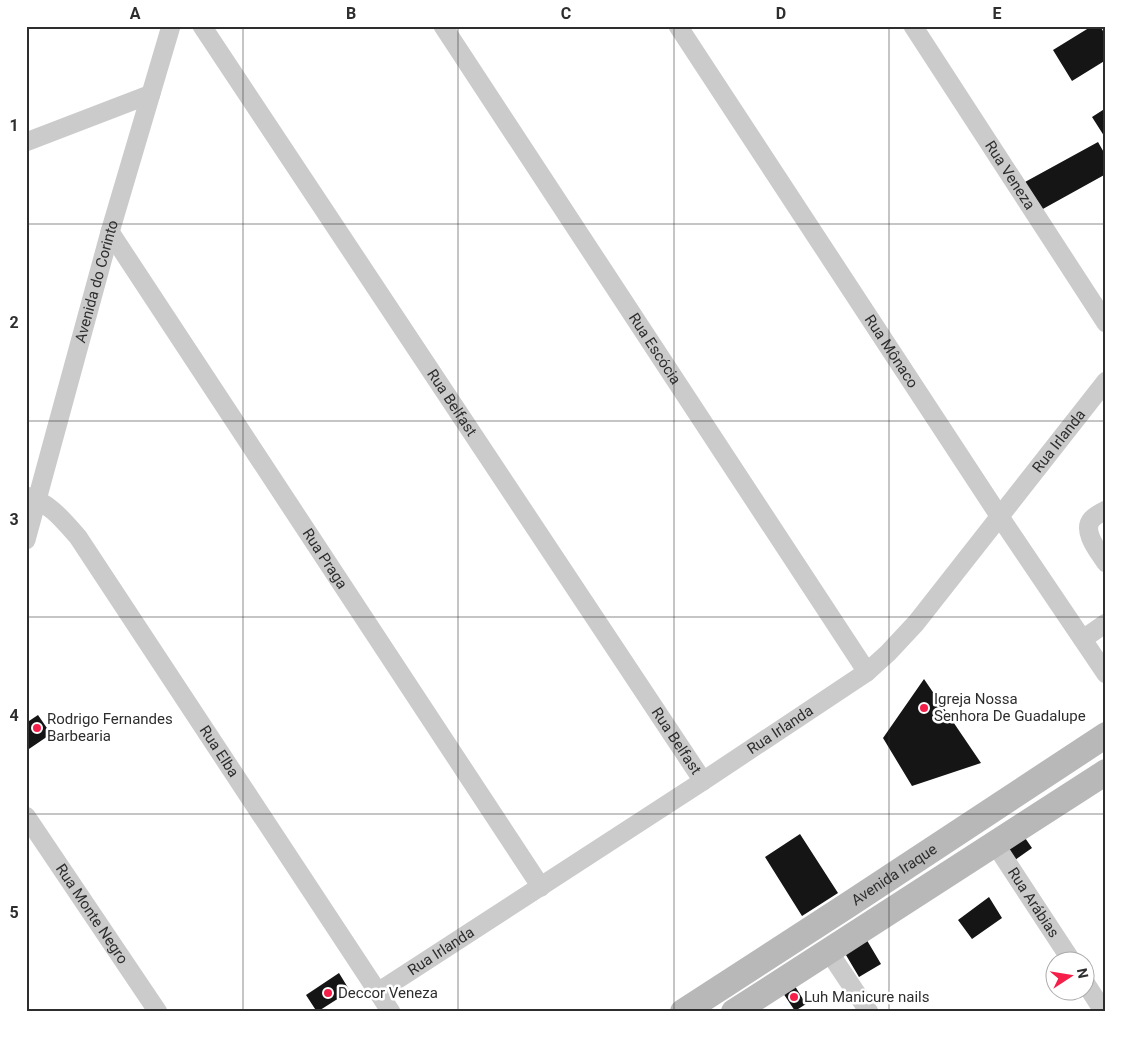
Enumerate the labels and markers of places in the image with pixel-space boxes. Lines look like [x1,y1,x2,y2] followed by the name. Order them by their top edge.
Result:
[934,690,1086,725] place label: Igreja Nossa Senhora De Guadalupe
[918,702,930,714] marker: Igreja Nossa Senhora De Guadalupe
[47,710,173,745] place label: Rodrigo Fernandes Barbearia
[31,722,43,734] marker: Rodrigo Fernandes Barbearia
[338,984,438,1002] place label: Deccor Veneza
[322,987,334,999] marker: Deccor Veneza
[804,988,929,1006] place label: Luh Manicure nails
[788,991,800,1003] marker: Luh Manicure nails

